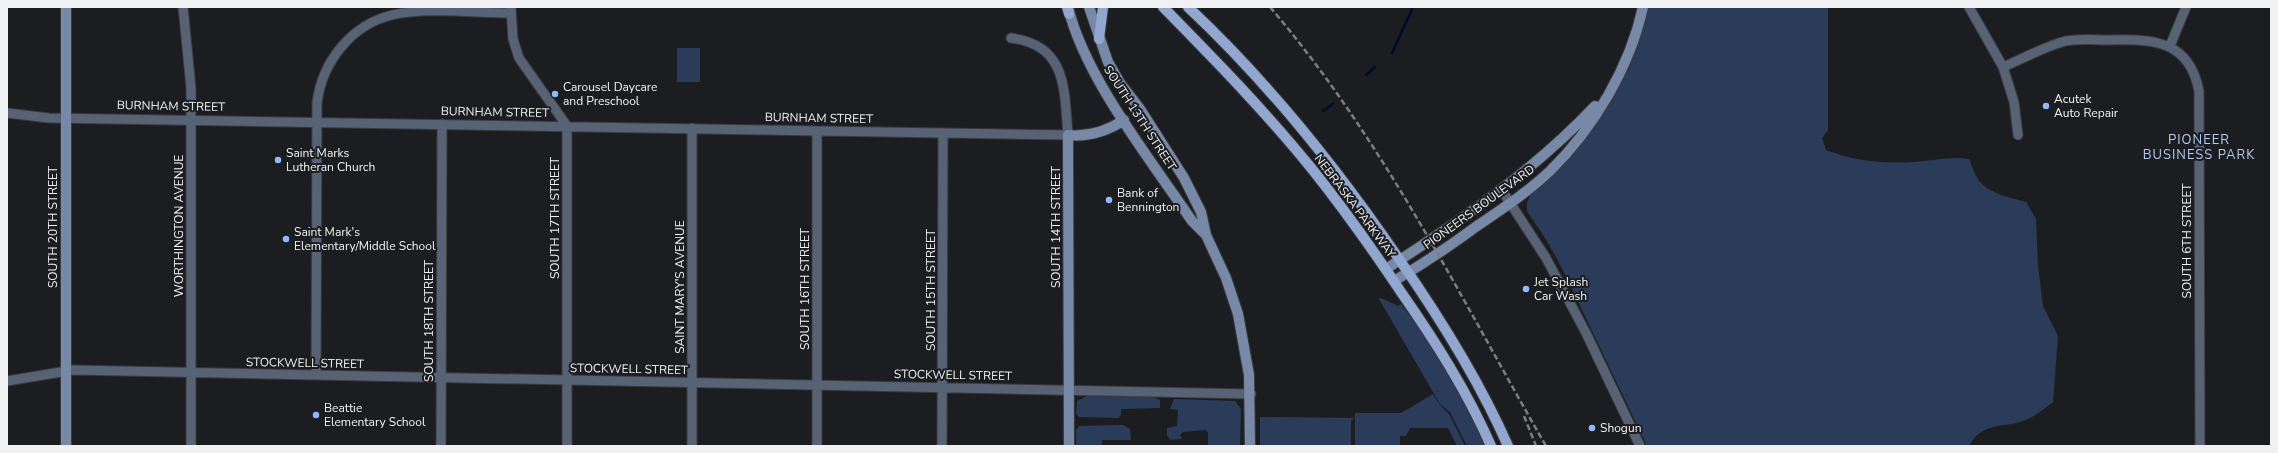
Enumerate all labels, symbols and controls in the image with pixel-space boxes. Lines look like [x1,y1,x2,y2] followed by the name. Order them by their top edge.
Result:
[1100,62,1180,174] street label: SOUTH 13TH STREET
[563,79,657,109] place label: Carousel Daycare and Preschool
[550,89,560,99] marker: Carousel Daycare and Preschool
[2054,91,2119,121] place label: Acutek Auto Repair
[117,97,226,115] street label: BURNHAM STREET
[2041,101,2051,111] marker: Acutek Auto Repair
[441,103,550,121] street label: BURNHAM STREET
[765,109,874,127] street label: BURNHAM STREET
[2143,131,2255,164] district label: PIONEER BUSINESS PARK
[286,145,375,175] place label: Saint Marks Lutheran Church
[1311,151,1400,262] street label: NEBRASKA PARKWAY
[171,155,187,297] street label: WORTHINGTON AVENUE
[273,155,283,165] marker: Saint Marks Lutheran Church
[547,156,563,279] street label: SOUTH 17TH STREET
[1420,161,1538,253] street label: PIONEERS BOULEVARD
[45,165,61,288] street label: SOUTH 20TH STREET
[1048,165,1064,288] street label: SOUTH 14TH STREET
[2179,183,2195,298] street label: SOUTH 6TH STREET
[1117,185,1179,215] place label: Bank of Bennington
[1104,195,1114,205] marker: Bank of Bennington
[672,220,688,354] street label: SAINT MARY'S AVENUE
[294,224,436,254] place label: Saint Mark's Elementary/Middle School
[797,227,813,350] street label: SOUTH 16TH STREET
[923,228,939,351] street label: SOUTH 15TH STREET
[281,234,291,244] marker: Saint Mark's Elementary/Middle School
[421,259,437,382] street label: SOUTH 18TH STREET
[1533,274,1588,304] place label: Jet Splash Car Wash
[1521,284,1531,294] marker: Jet Splash Car Wash
[246,354,365,372] street label: STOCKWELL STREET
[570,360,689,378] street label: STOCKWELL STREET
[894,366,1013,384] street label: STOCKWELL STREET
[324,400,426,430] place label: Beattie Elementary School
[311,410,321,420] marker: Beattie Elementary School
[1600,420,1641,436] place label: Shogun
[1587,423,1597,433] marker: Shogun

